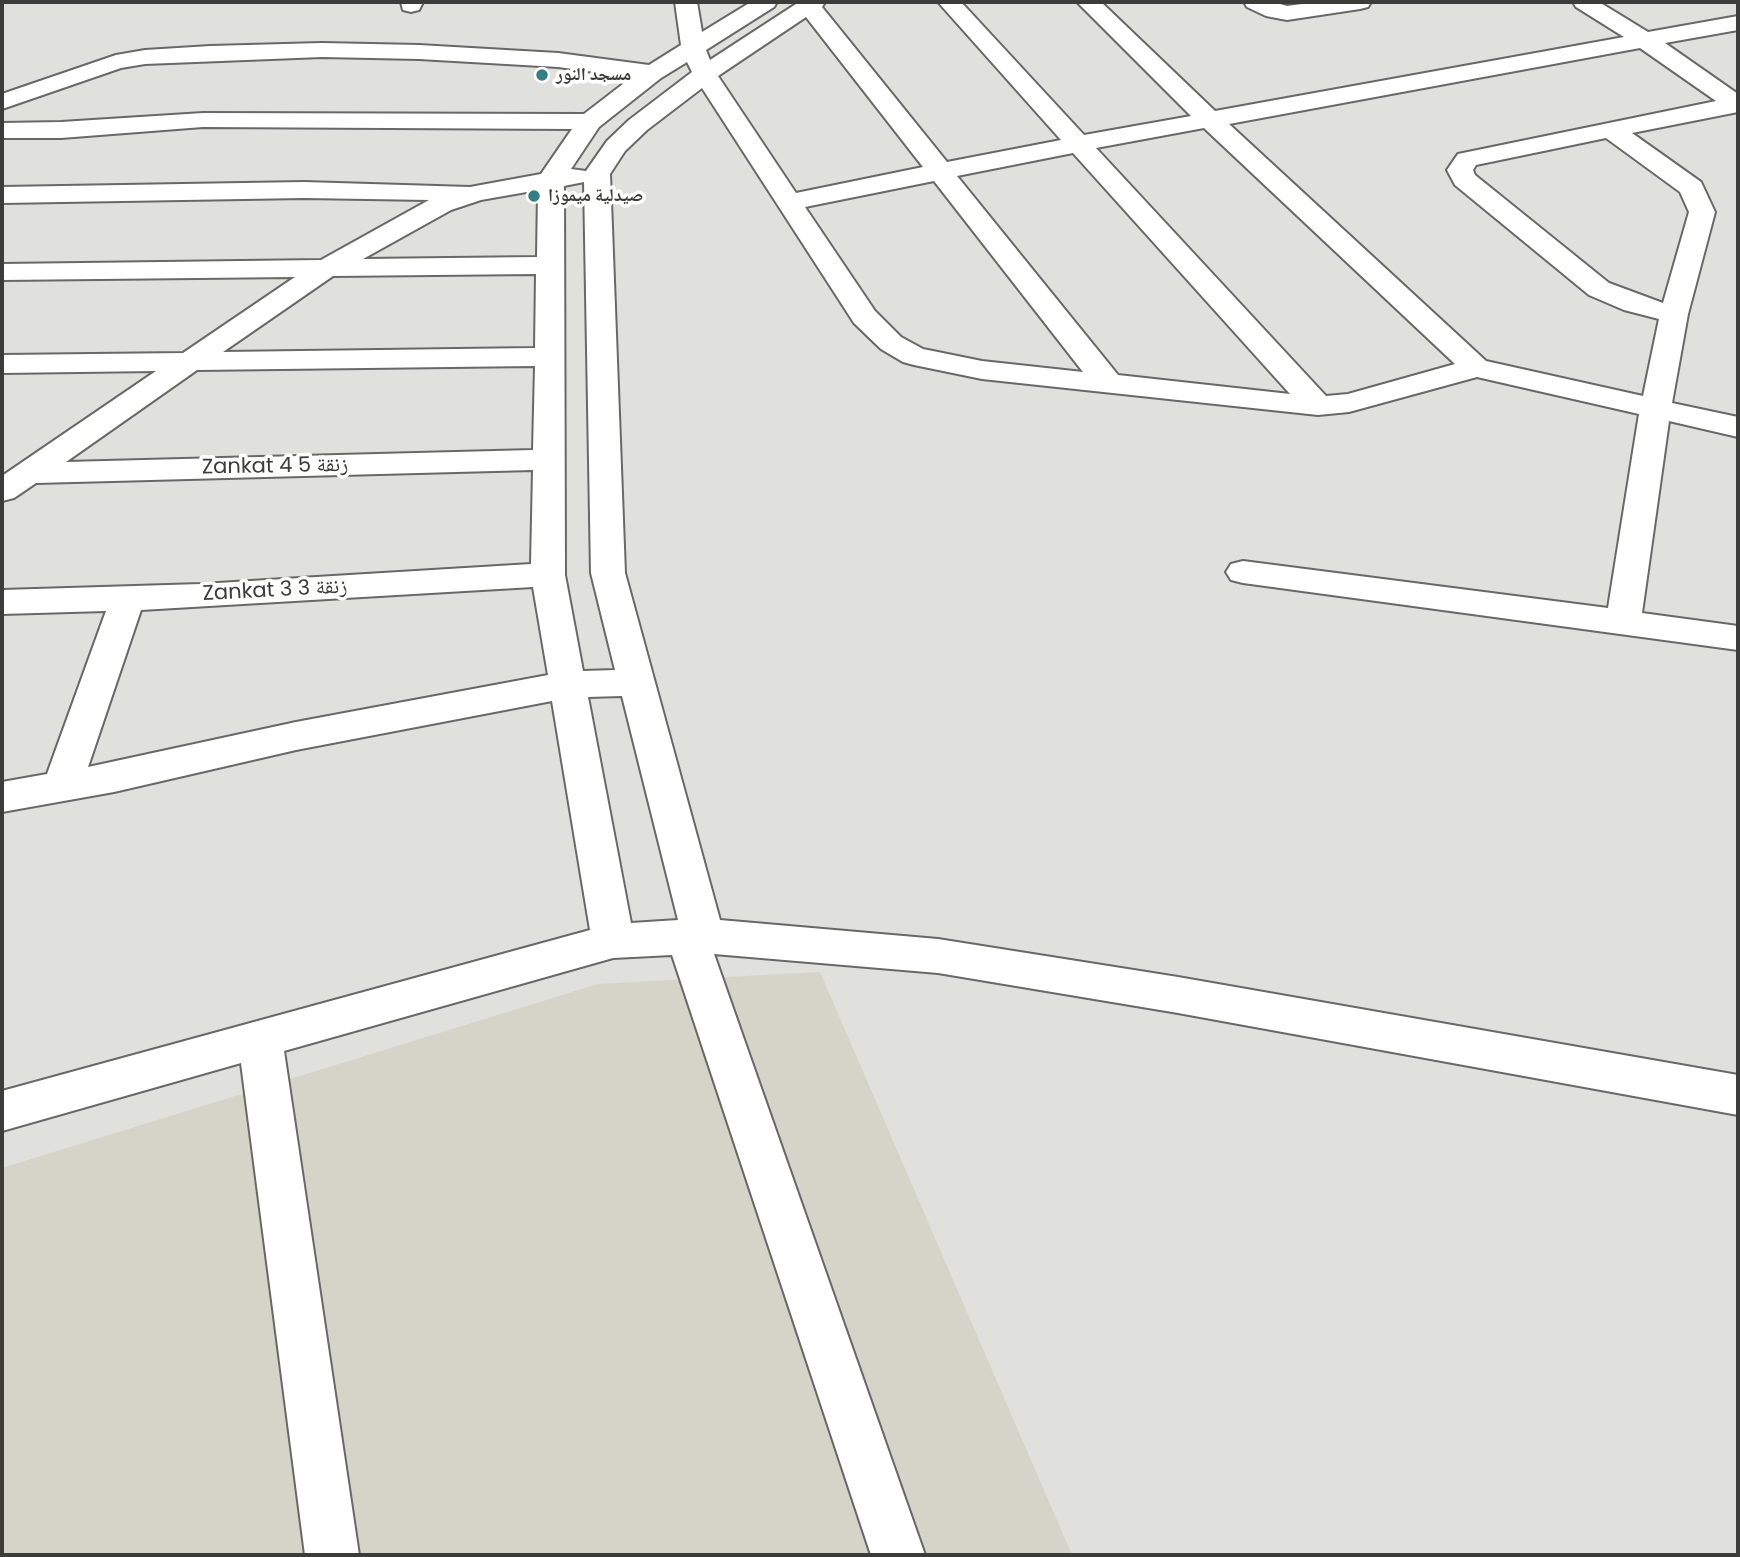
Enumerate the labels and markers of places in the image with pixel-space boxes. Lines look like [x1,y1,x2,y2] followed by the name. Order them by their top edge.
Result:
[556,64,631,86] place label: مسجد النور
[534,67,550,83] marker: مسجد النور
[548,185,643,207] place label: صيدلية ميموزا
[526,188,542,204] marker: صيدلية ميموزا

